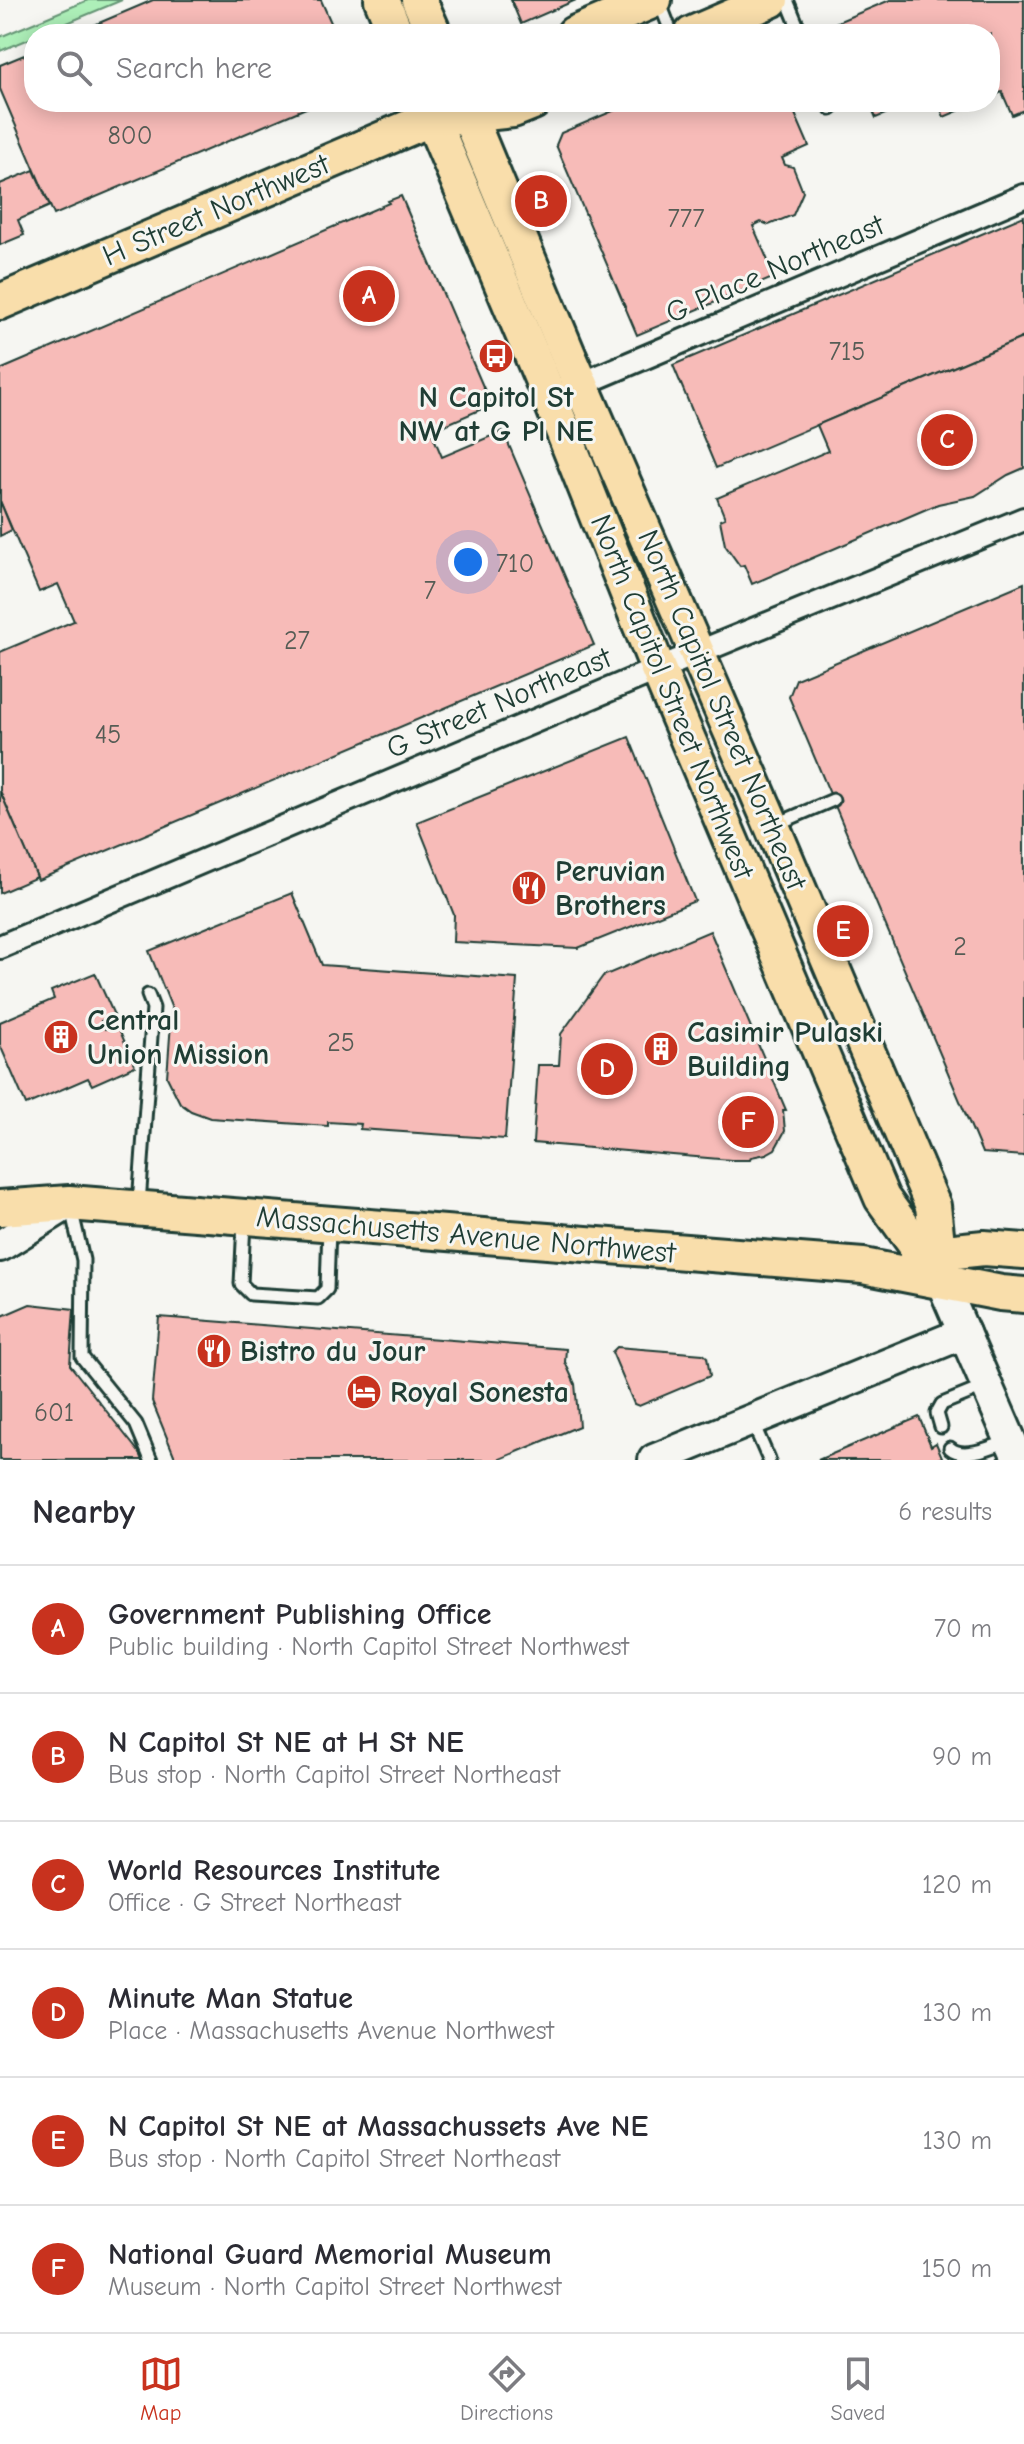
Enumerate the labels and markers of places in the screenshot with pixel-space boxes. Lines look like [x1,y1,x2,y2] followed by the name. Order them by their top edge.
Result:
[515,171,567,231] pin: B
[343,266,395,326] pin: A
[477,337,515,375] bus stop icon: N Capitol St NW at G Pl NE
[399,380,594,449] place label: N Capitol St NW at G Pl NE
[921,410,973,470] pin: C
[555,854,666,923] place label: Peruvian Brothers
[510,869,548,907] restaurant icon: Peruvian Brothers
[817,901,869,961] pin: E
[87,1003,269,1072] place label: Central Union Mission
[687,1015,883,1084] place label: Casimir Pulaski Building
[42,1018,80,1056] building icon: Central Union Mission
[642,1030,680,1068] building icon: Casimir Pulaski Building
[581,1039,633,1099] pin: D
[722,1092,774,1152] pin: F
[195,1332,233,1370] restaurant icon: Bistro du Jour
[240,1334,425,1369] place label: Bistro du Jour
[345,1373,383,1411] hotel icon: Royal Sonesta
[390,1375,569,1410] place label: Royal Sonesta

